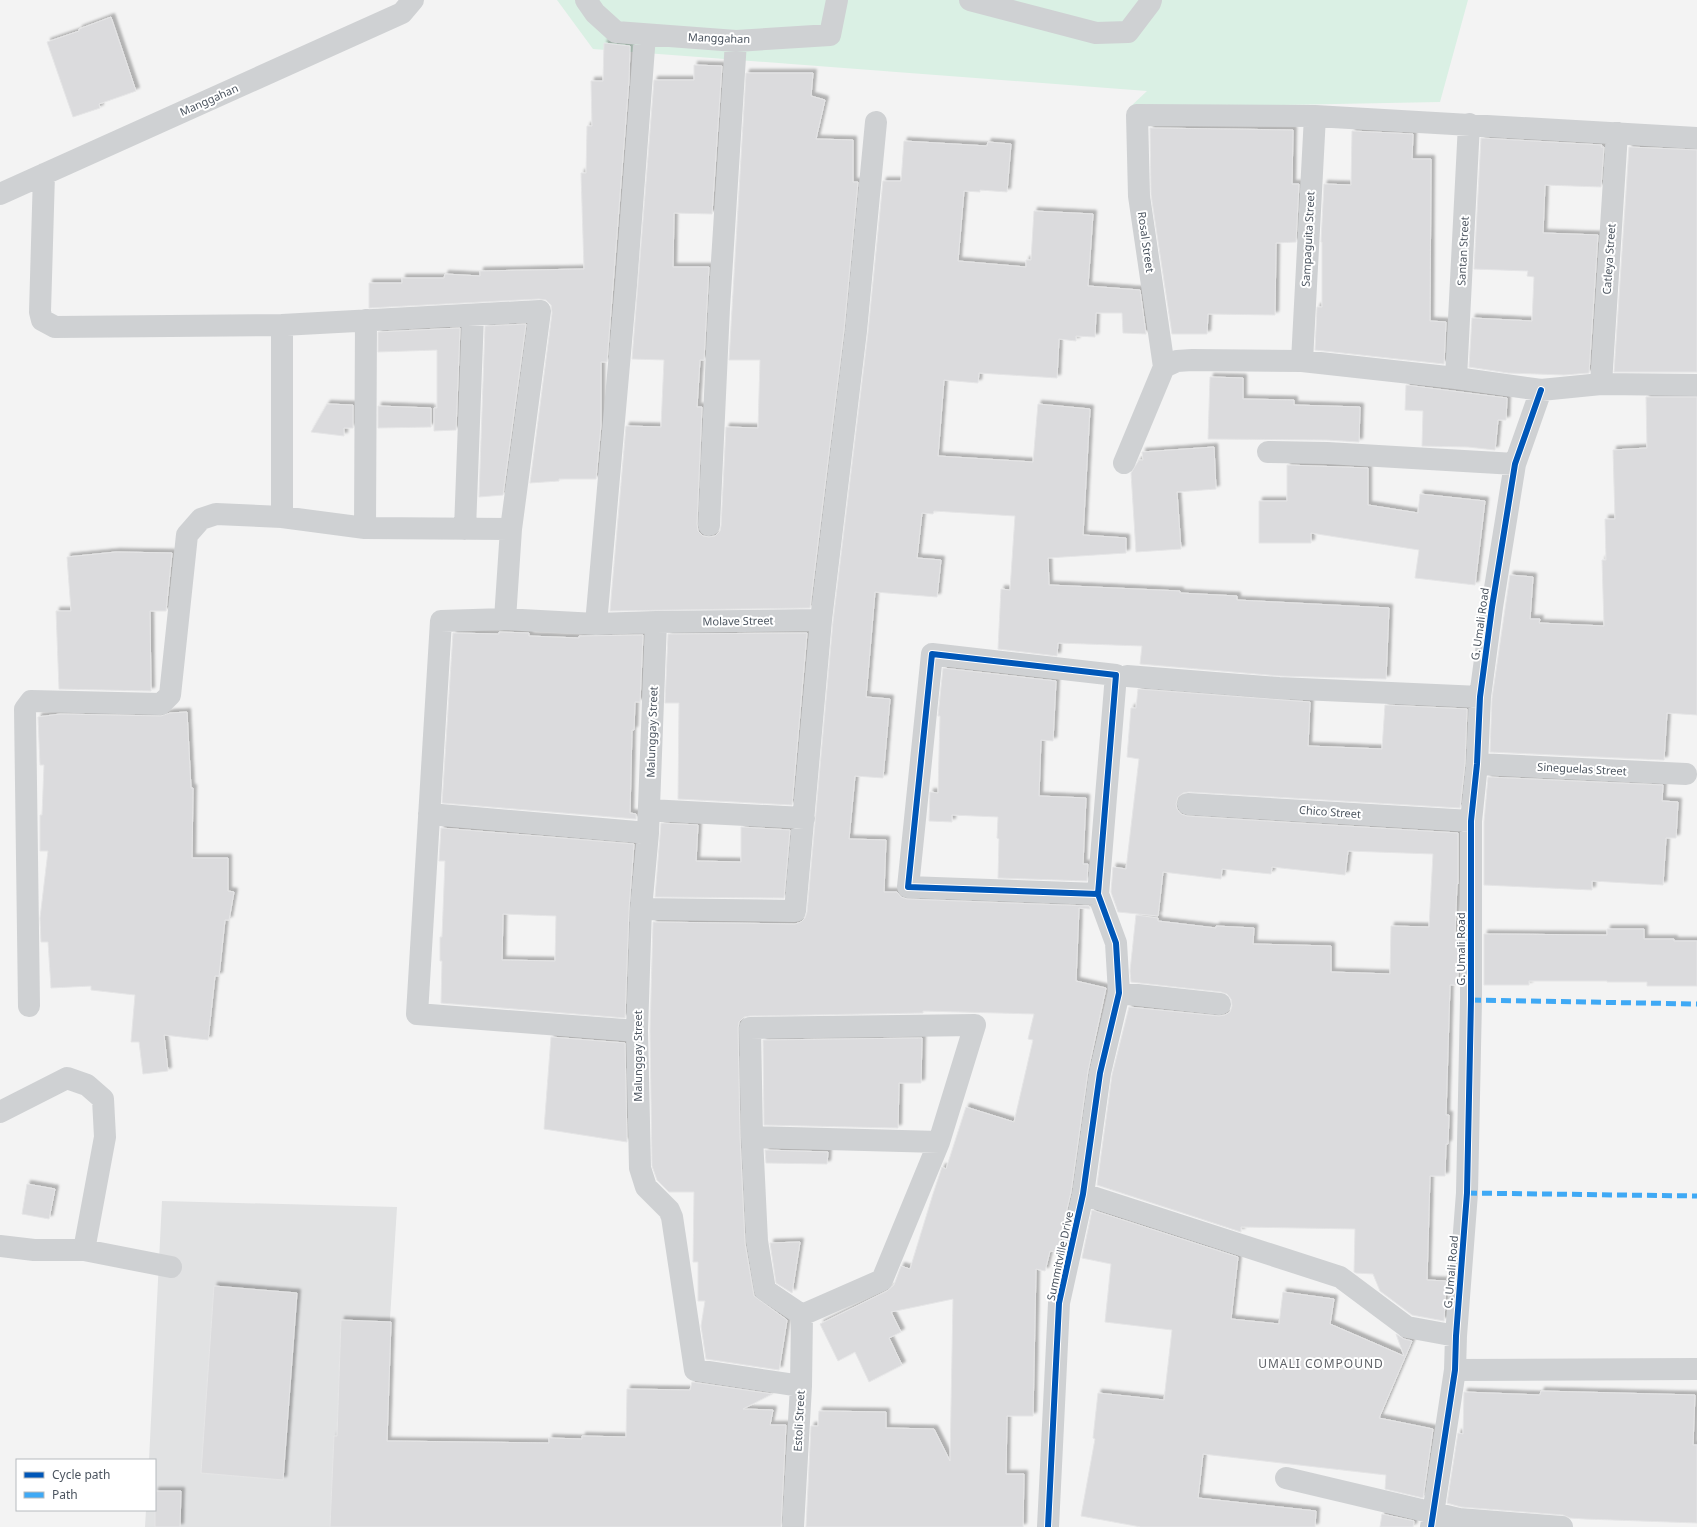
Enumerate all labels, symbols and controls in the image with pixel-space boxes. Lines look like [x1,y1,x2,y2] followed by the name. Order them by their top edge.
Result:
[688,29,750,46] street label: Manggahan
[177,80,240,119] street label: Manggahan
[1298,191,1317,287] street label: Sampaguita Street
[1135,211,1158,273] street label: Rosal Street
[1453,216,1472,286] street label: Santan Street
[1599,223,1618,295] street label: Catleya Street
[1467,587,1492,661] street label: G. Umali Road
[702,612,774,629] street label: Molave Street
[642,686,661,778] street label: Malunggay Street
[1537,759,1627,778] street label: Sineguelas Street
[1299,802,1362,821] street label: Chico Street
[1453,912,1468,986] street label: G. Umali Road
[630,1010,645,1102] street label: Malunggay Street
[1043,1210,1076,1302] street label: Summitville Drive
[1440,1235,1461,1309] street label: G. Umali Road
[1258,1355,1384,1372] district label: UMALI COMPOUND
[789,1390,808,1452] street label: Estoli Street
[16,1459,156,1511] legend
[52,1466,110,1483] text: Cycle path
[52,1486,78,1503] text: Path

